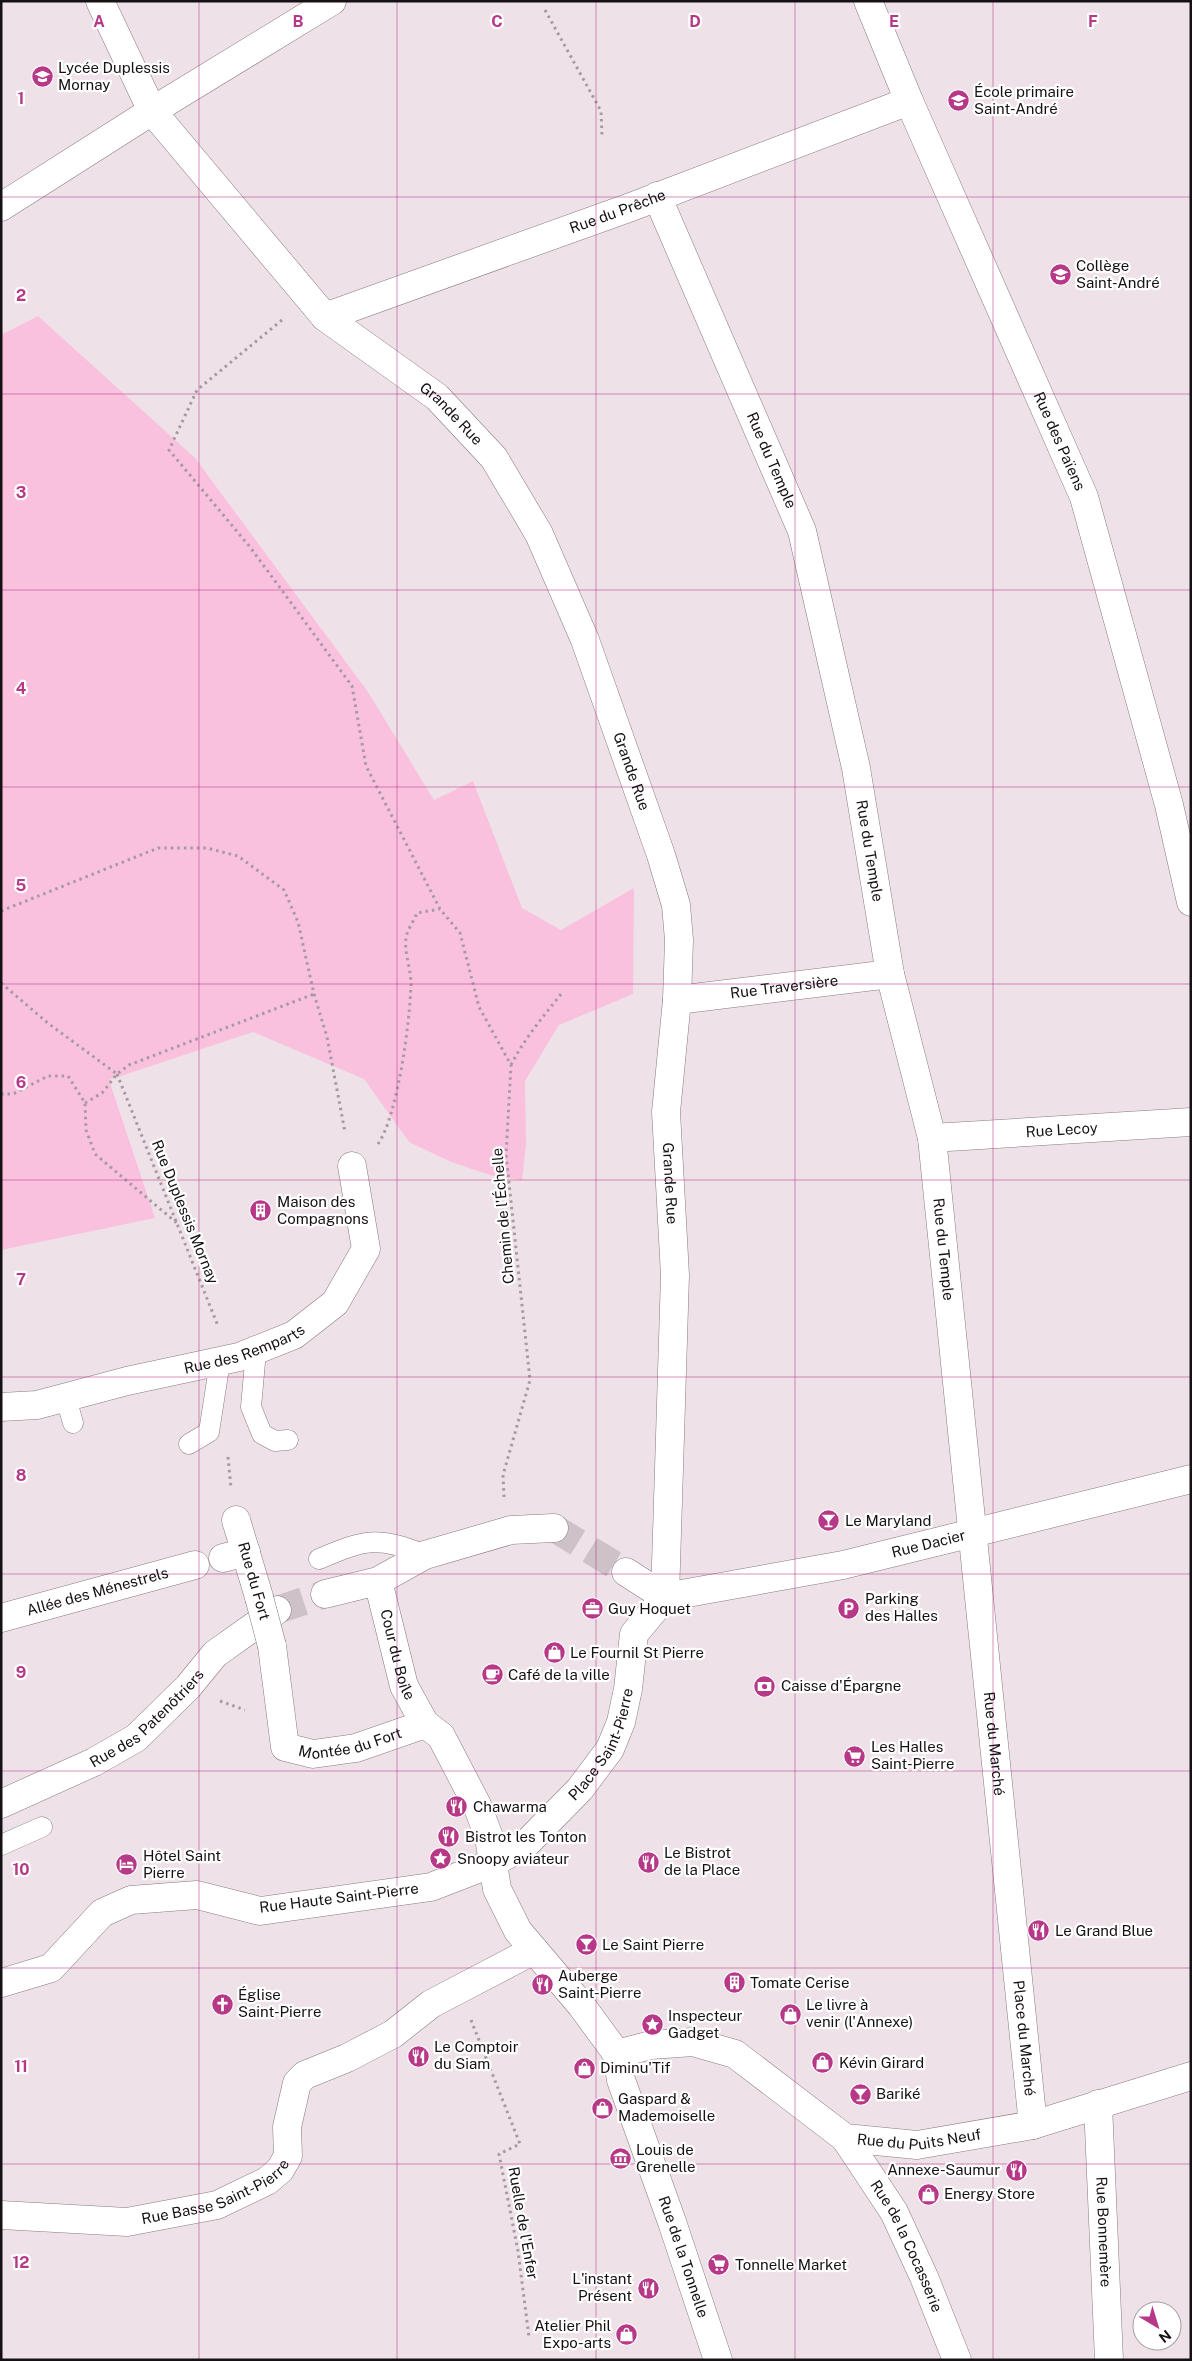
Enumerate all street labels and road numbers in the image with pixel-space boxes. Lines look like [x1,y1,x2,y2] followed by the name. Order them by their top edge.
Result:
[567,186,668,236] street label: Rue du Prêche
[417,379,486,448] street label: Grande Rue
[1031,389,1089,493] street label: Rue des Païens
[744,410,800,511] street label: Rue du Temple
[610,730,654,813] street label: Grande Rue
[853,799,887,903] street label: Rue du Temple
[729,971,839,1001] street label: Rue Traversière
[1025,1119,1098,1140] street label: Rue Lecoy
[149,1137,222,1286] street label: Rue Duplessis Mornay
[660,1142,681,1225] street label: Grande Rue
[488,1147,517,1285] street label: Chemin de l'Échelle
[930,1197,958,1301] street label: Rue du Temple
[182,1321,308,1377] street label: Rue des Remparts
[890,1526,967,1561] street label: Rue Dacier
[235,1540,274,1622] street label: Rue du Fort
[25,1564,170,1619] street label: Allée des Ménestrels
[377,1607,419,1703] street label: Cour du Boile
[86,1666,207,1771] street label: Rue des Patenôtriers
[565,1687,636,1804] street label: Place Saint-Pierre
[981,1691,1008,1796] street label: Rue du Marché
[297,1724,404,1762] street label: Montée du Fort
[258,1879,420,1916] street label: Rue Haute Saint-Pierre
[1010,1979,1039,2097] street label: Place du Marché
[856,2125,982,2153] street label: Rue du Puits Neuf
[140,2156,292,2227] street label: Rue Basse Saint-Pierre
[505,2165,542,2281] street label: Ruelle de l'Enfer
[1093,2176,1115,2288] street label: Rue Bonnemère
[867,2177,946,2314] street label: Rue de la Cocasserie
[655,2194,712,2320] street label: Rue de la Tonnelle

